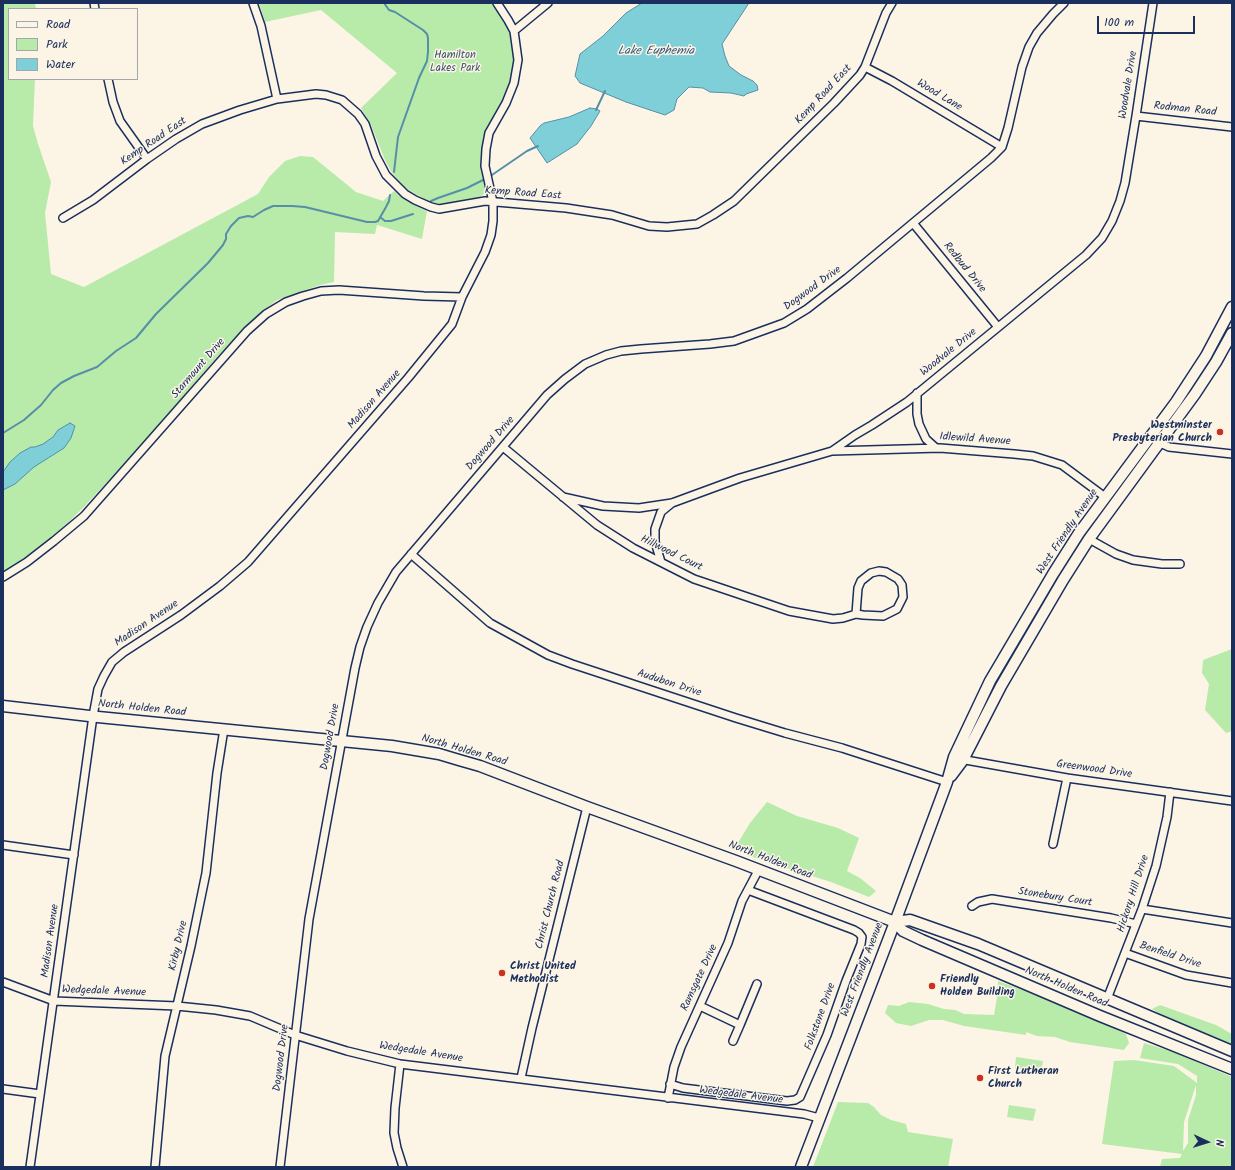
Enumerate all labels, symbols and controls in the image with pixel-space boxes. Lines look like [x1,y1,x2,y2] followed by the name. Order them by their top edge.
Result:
[8,8,138,80] legend
[1099,8,1197,34] scale bar
[1104,13,1134,32] text: 100 m
[46,15,70,34] text: Road
[46,35,68,54] text: Park
[618,45,694,59] water label: Lake Euphemia
[430,49,480,75] park label: Hamilton Lakes Park
[1117,50,1141,120] street label: Woodvale Drive
[46,55,75,74] text: Water
[793,62,855,128] street label: Kemp Road East
[914,77,964,115] street label: Wood Lane
[1153,100,1217,120] street label: Rodman Road
[118,115,190,169] street label: Kemp Road East
[484,185,562,203] street label: Kemp Road East
[940,240,988,296] street label: Redbud Drive
[782,264,844,314] street label: Dogwood Drive
[918,326,980,380] street label: Woodvale Drive
[169,336,229,402] street label: Starmount Drive
[346,368,404,432] street label: Madison Avenue
[464,414,518,474] street label: Dogwood Drive
[1113,419,1212,445] place label: Westminster Presbyterian Church
[1215,427,1225,437] marker: Westminster Presbyterian Church
[939,431,1011,449] street label: Idlewild Avenue
[1035,487,1101,577] street label: West Friendly Avenue
[638,533,704,575] street label: Hillwood Court
[113,598,181,650] street label: Madison Avenue
[635,667,703,701] street label: Audubon Drive
[97,698,187,720] street label: North Holden Road
[319,703,343,771] street label: Dogwood Drive
[420,732,508,770] street label: North Holden Road
[1055,758,1133,782] street label: Greenwood Drive
[726,839,814,883] street label: North Holden Road
[1115,853,1153,935] street label: Hickory Hill Drive
[534,859,568,951] street label: Christ Church Road
[1017,886,1093,910] street label: Stonebury Court
[39,903,63,979] street label: Madison Avenue
[167,920,191,972] street label: Kirby Drive
[839,921,887,1019] street label: West Friendly Avenue
[1137,940,1203,972] street label: Benfield Drive
[679,943,721,1013] street label: Ramsgate Drive
[510,960,576,986] place label: Christ United Methodist
[1023,965,1109,1011] street label: North Holden Road
[497,968,507,978] marker: Christ United Methodist
[940,973,1015,999] place label: Friendly Holden Building
[927,981,937,991] marker: Friendly Holden Building
[803,982,839,1052] street label: Folkstone Drive
[62,984,146,1000] street label: Wedgedale Avenue
[271,1024,293,1092] street label: Dogwood Drive
[378,1040,464,1066] street label: Wedgedale Avenue
[988,1065,1059,1091] place label: First Lutheran Church
[975,1073,985,1083] marker: First Lutheran Church
[698,1084,784,1108] street label: Wedgedale Avenue
[1187,1122,1227,1162] north arrow
[1210,1139,1228,1147] text: N

